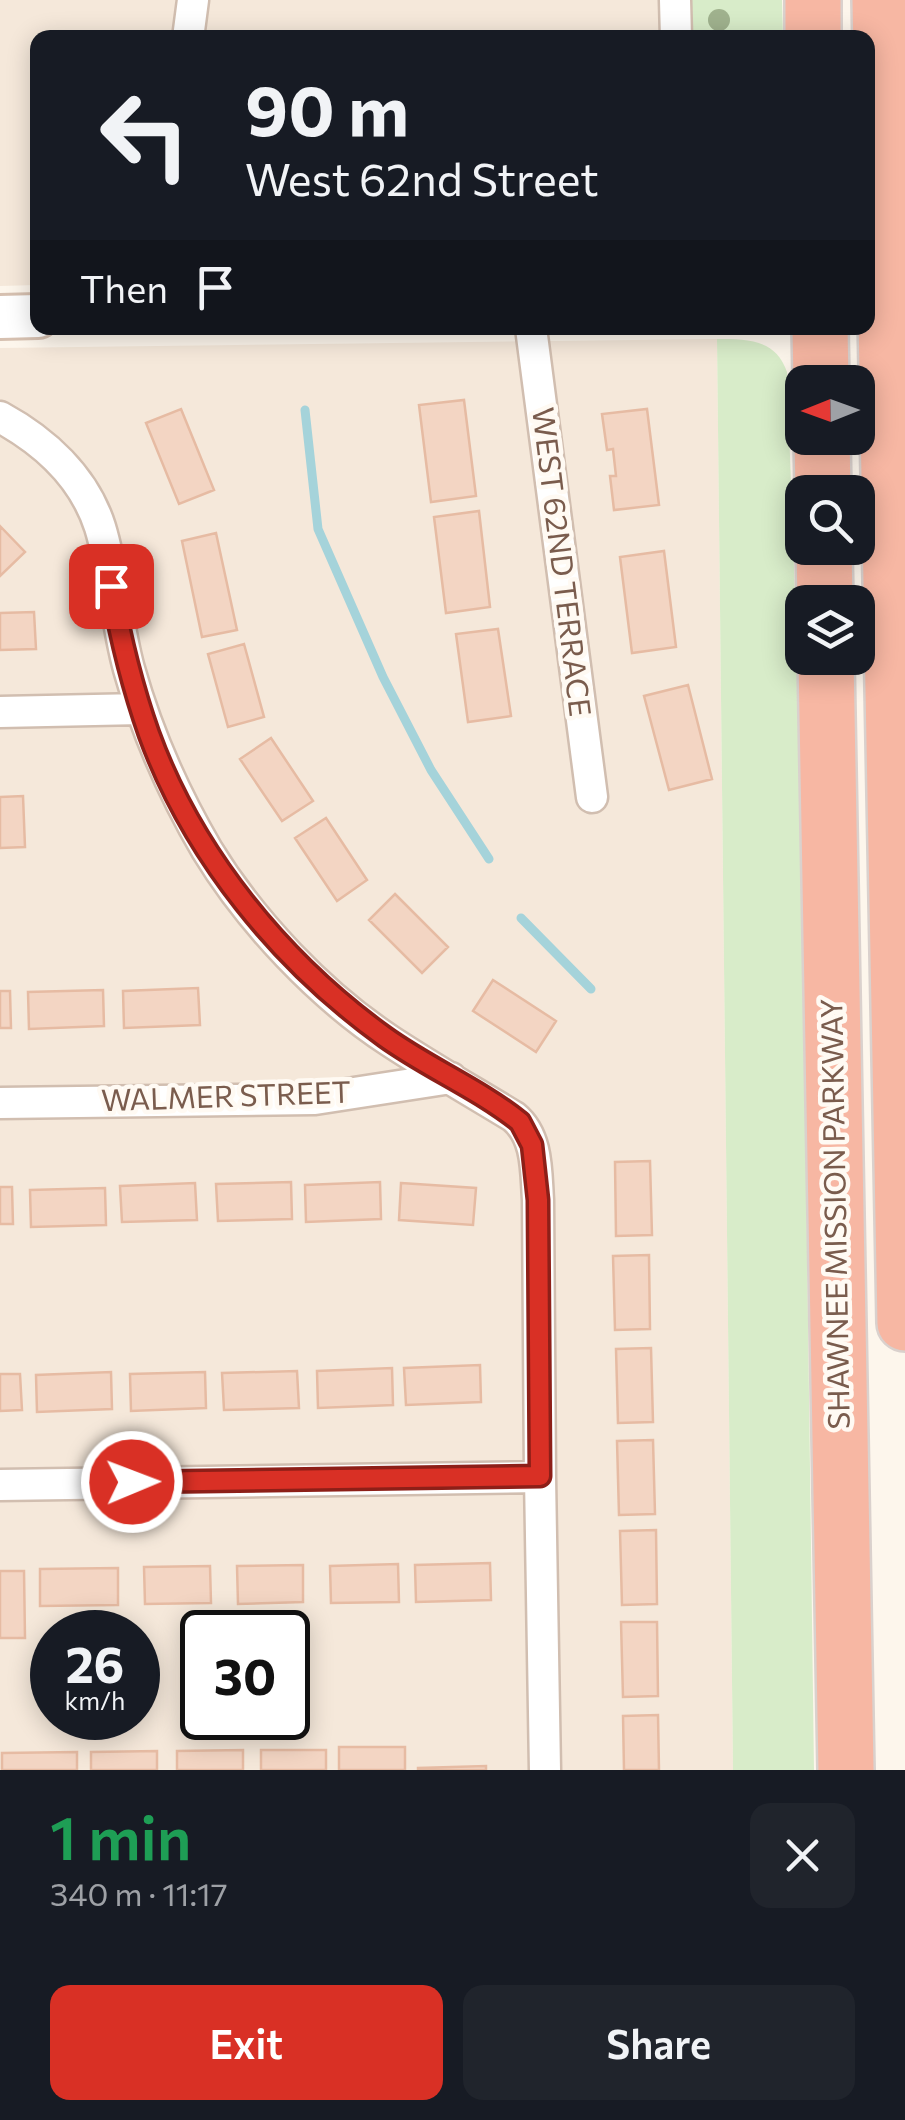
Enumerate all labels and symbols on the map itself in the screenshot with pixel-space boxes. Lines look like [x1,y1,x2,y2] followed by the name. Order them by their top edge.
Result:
[785,365,875,455] north arrow
[526,405,601,718] street label: WEST 62ND TERRACE
[69,544,154,629] pin
[811,998,856,1430] street label: SHAWNEE MISSION PARKWAY
[100,1072,352,1117] street label: WALMER STREET
[80,1430,184,1534] position arrow
[180,1610,310,1740] speed limit sign: 30

